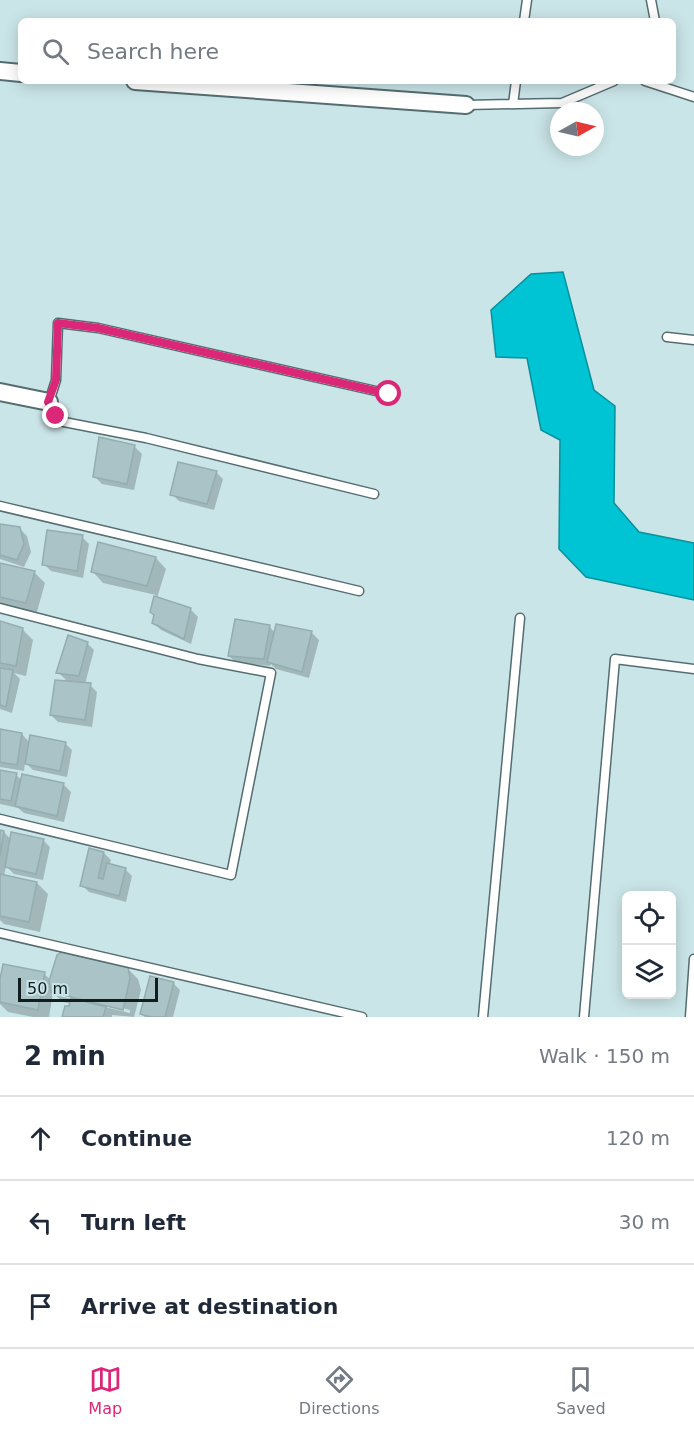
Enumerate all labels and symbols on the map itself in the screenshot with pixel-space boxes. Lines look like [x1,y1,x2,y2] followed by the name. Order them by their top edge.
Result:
[550,102,604,156] north arrow
[375,380,401,406] route start
[42,402,68,428] route end
[18,975,158,1002] scale bar

